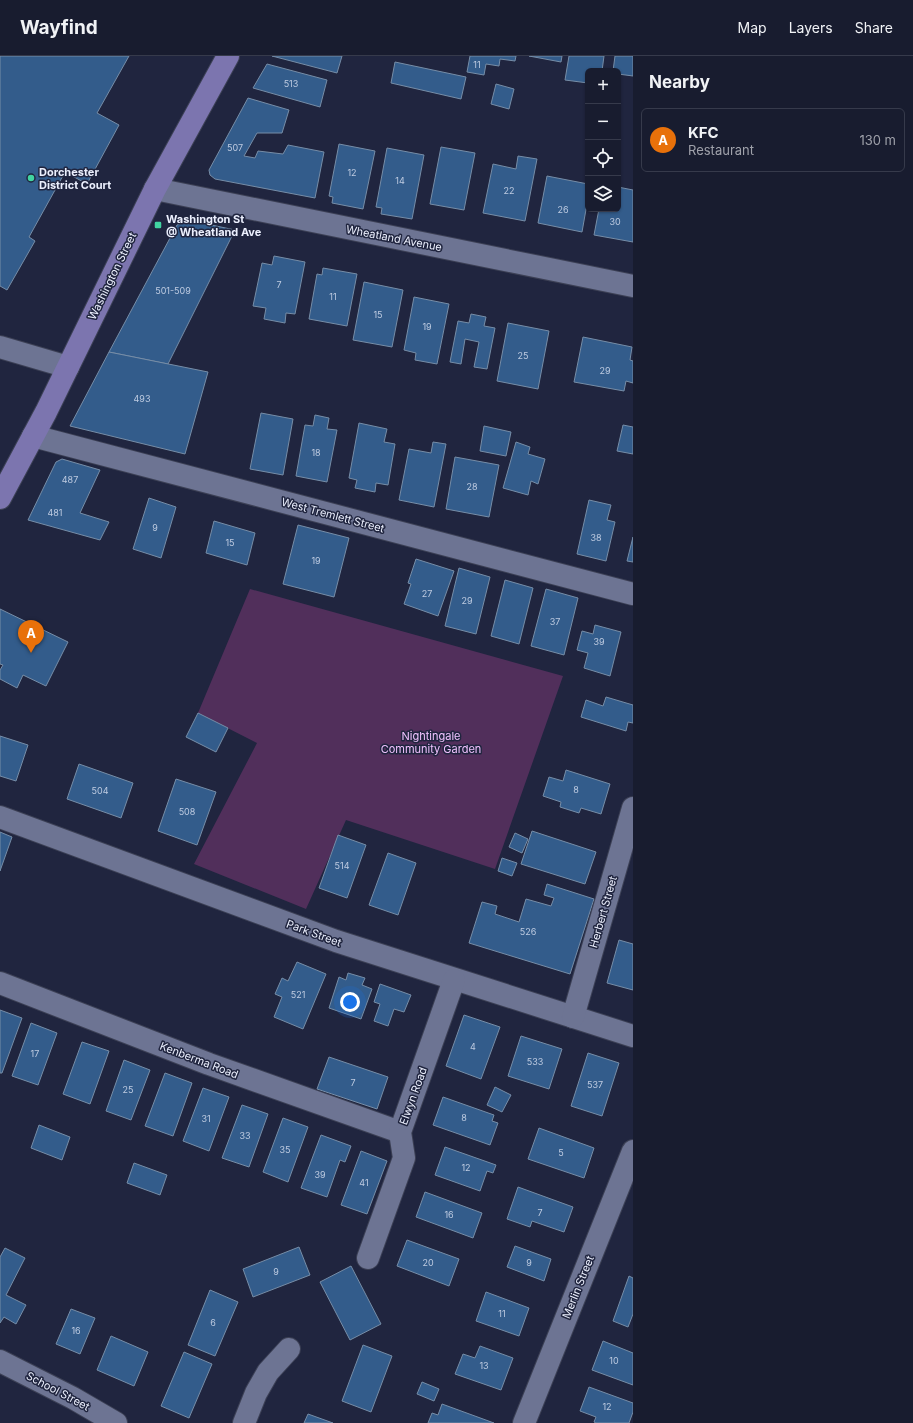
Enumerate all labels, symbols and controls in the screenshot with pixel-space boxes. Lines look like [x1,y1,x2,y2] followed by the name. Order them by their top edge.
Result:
[20,16,98,39] text: Wayfind
[738,19,767,36] text: Map
[789,19,833,36] text: Layers
[855,19,893,36] text: Share
[473,59,481,70] house number: 11
[585,68,621,212] map controls
[585,68,621,104] button: +
[649,72,710,92] text: Nearby
[284,78,299,89] house number: 513
[585,104,621,140] button: −
[688,123,719,142] text: KFC
[658,132,668,148] text: A
[859,132,896,148] text: 130 m
[585,140,621,176] button: locate
[227,142,243,153] house number: 507
[688,142,754,158] text: Restaurant
[39,165,111,192] place label: Dorchester District Court
[347,167,357,178] house number: 12
[26,173,36,183] marker: Dorchester District Court
[395,175,405,186] house number: 14
[585,176,621,212] button: layers
[504,185,514,196] house number: 22
[557,204,569,215] house number: 26
[166,212,262,239] place label: Washington St @ Wheatland Ave
[609,216,621,227] house number: 30
[153,220,163,230] marker: Washington St @ Wheatland Ave
[345,222,443,254] street label: Wheatland Avenue
[85,230,139,322] street label: Washington Street
[276,279,282,290] house number: 7
[155,285,191,296] house number: 501-509
[329,291,337,302] house number: 11
[373,309,383,320] house number: 15
[422,321,432,332] house number: 19
[518,350,528,361] house number: 25
[599,365,611,376] house number: 29
[134,393,151,404] house number: 493
[311,447,321,458] house number: 18
[62,474,78,485] house number: 487
[466,481,478,492] house number: 28
[280,495,386,536] street label: West Tremlett Street
[47,507,63,518] house number: 481
[152,522,158,533] house number: 9
[590,532,602,543] house number: 38
[225,537,235,548] house number: 15
[311,555,321,566] house number: 19
[422,588,432,599] house number: 27
[461,595,473,606] house number: 29
[550,616,560,627] house number: 37
[18,620,44,653] pin: A
[593,636,605,647] house number: 39
[381,729,481,756] park label: Nightingale Community Garden
[573,784,579,795] house number: 8
[92,785,109,796] house number: 504
[179,806,196,817] house number: 508
[335,860,350,871] house number: 514
[586,874,620,950] street label: Herbert Street
[285,917,344,950] street label: Park Street
[520,926,537,937] house number: 526
[291,989,305,1000] house number: 521
[340,992,360,1012] your location
[158,1039,240,1081] street label: Kenberma Road
[470,1041,476,1052] house number: 4
[31,1048,39,1059] house number: 17
[527,1056,544,1067] house number: 533
[396,1065,430,1127] street label: Elwyn Road
[350,1077,356,1088] house number: 7
[587,1079,603,1090] house number: 537
[123,1084,133,1095] house number: 25
[461,1112,467,1123] house number: 8
[201,1113,211,1124] house number: 31
[239,1130,251,1141] house number: 33
[279,1144,291,1155] house number: 35
[558,1147,564,1158] house number: 5
[461,1162,471,1173] house number: 12
[314,1169,326,1180] house number: 39
[359,1177,369,1188] house number: 41
[537,1207,543,1218] house number: 7
[444,1209,454,1220] house number: 16
[559,1253,597,1321] street label: Merlin Street
[422,1257,434,1268] house number: 20
[526,1257,532,1268] house number: 9
[273,1266,279,1277] house number: 9
[498,1308,506,1319] house number: 11
[210,1317,216,1328] house number: 6
[71,1325,81,1336] house number: 16
[609,1355,619,1366] house number: 10
[479,1360,489,1371] house number: 13
[24,1368,92,1414] street label: School Street
[602,1401,612,1412] house number: 12

